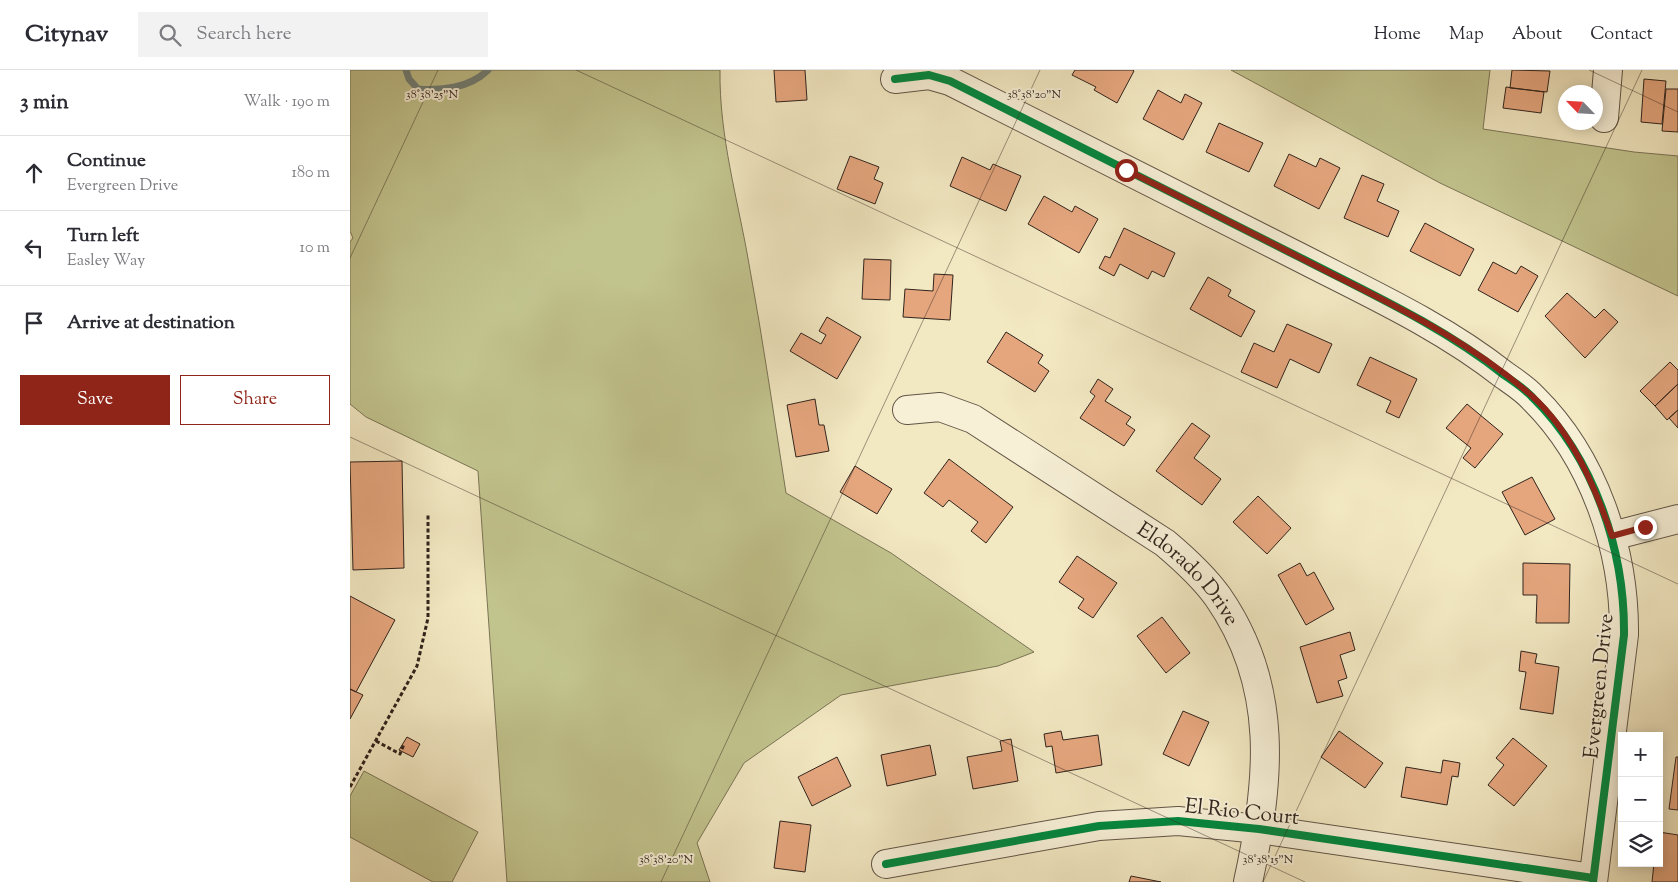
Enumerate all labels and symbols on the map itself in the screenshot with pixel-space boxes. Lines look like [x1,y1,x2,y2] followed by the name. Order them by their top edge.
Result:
[1558,85,1603,130] north arrow
[406,86,459,104] text: 38°38'25"N
[1007,86,1062,104] text: 38°38'20"N
[1115,159,1138,182] route start
[1130,516,1246,632] street label: Eldorado Drive
[1634,516,1657,539] route end
[1577,612,1623,760] street label: Evergreen Drive
[1183,792,1300,834] street label: El Rio Court
[639,851,694,869] text: 38°38'20"N
[1243,851,1294,869] text: 38°38'15"N

